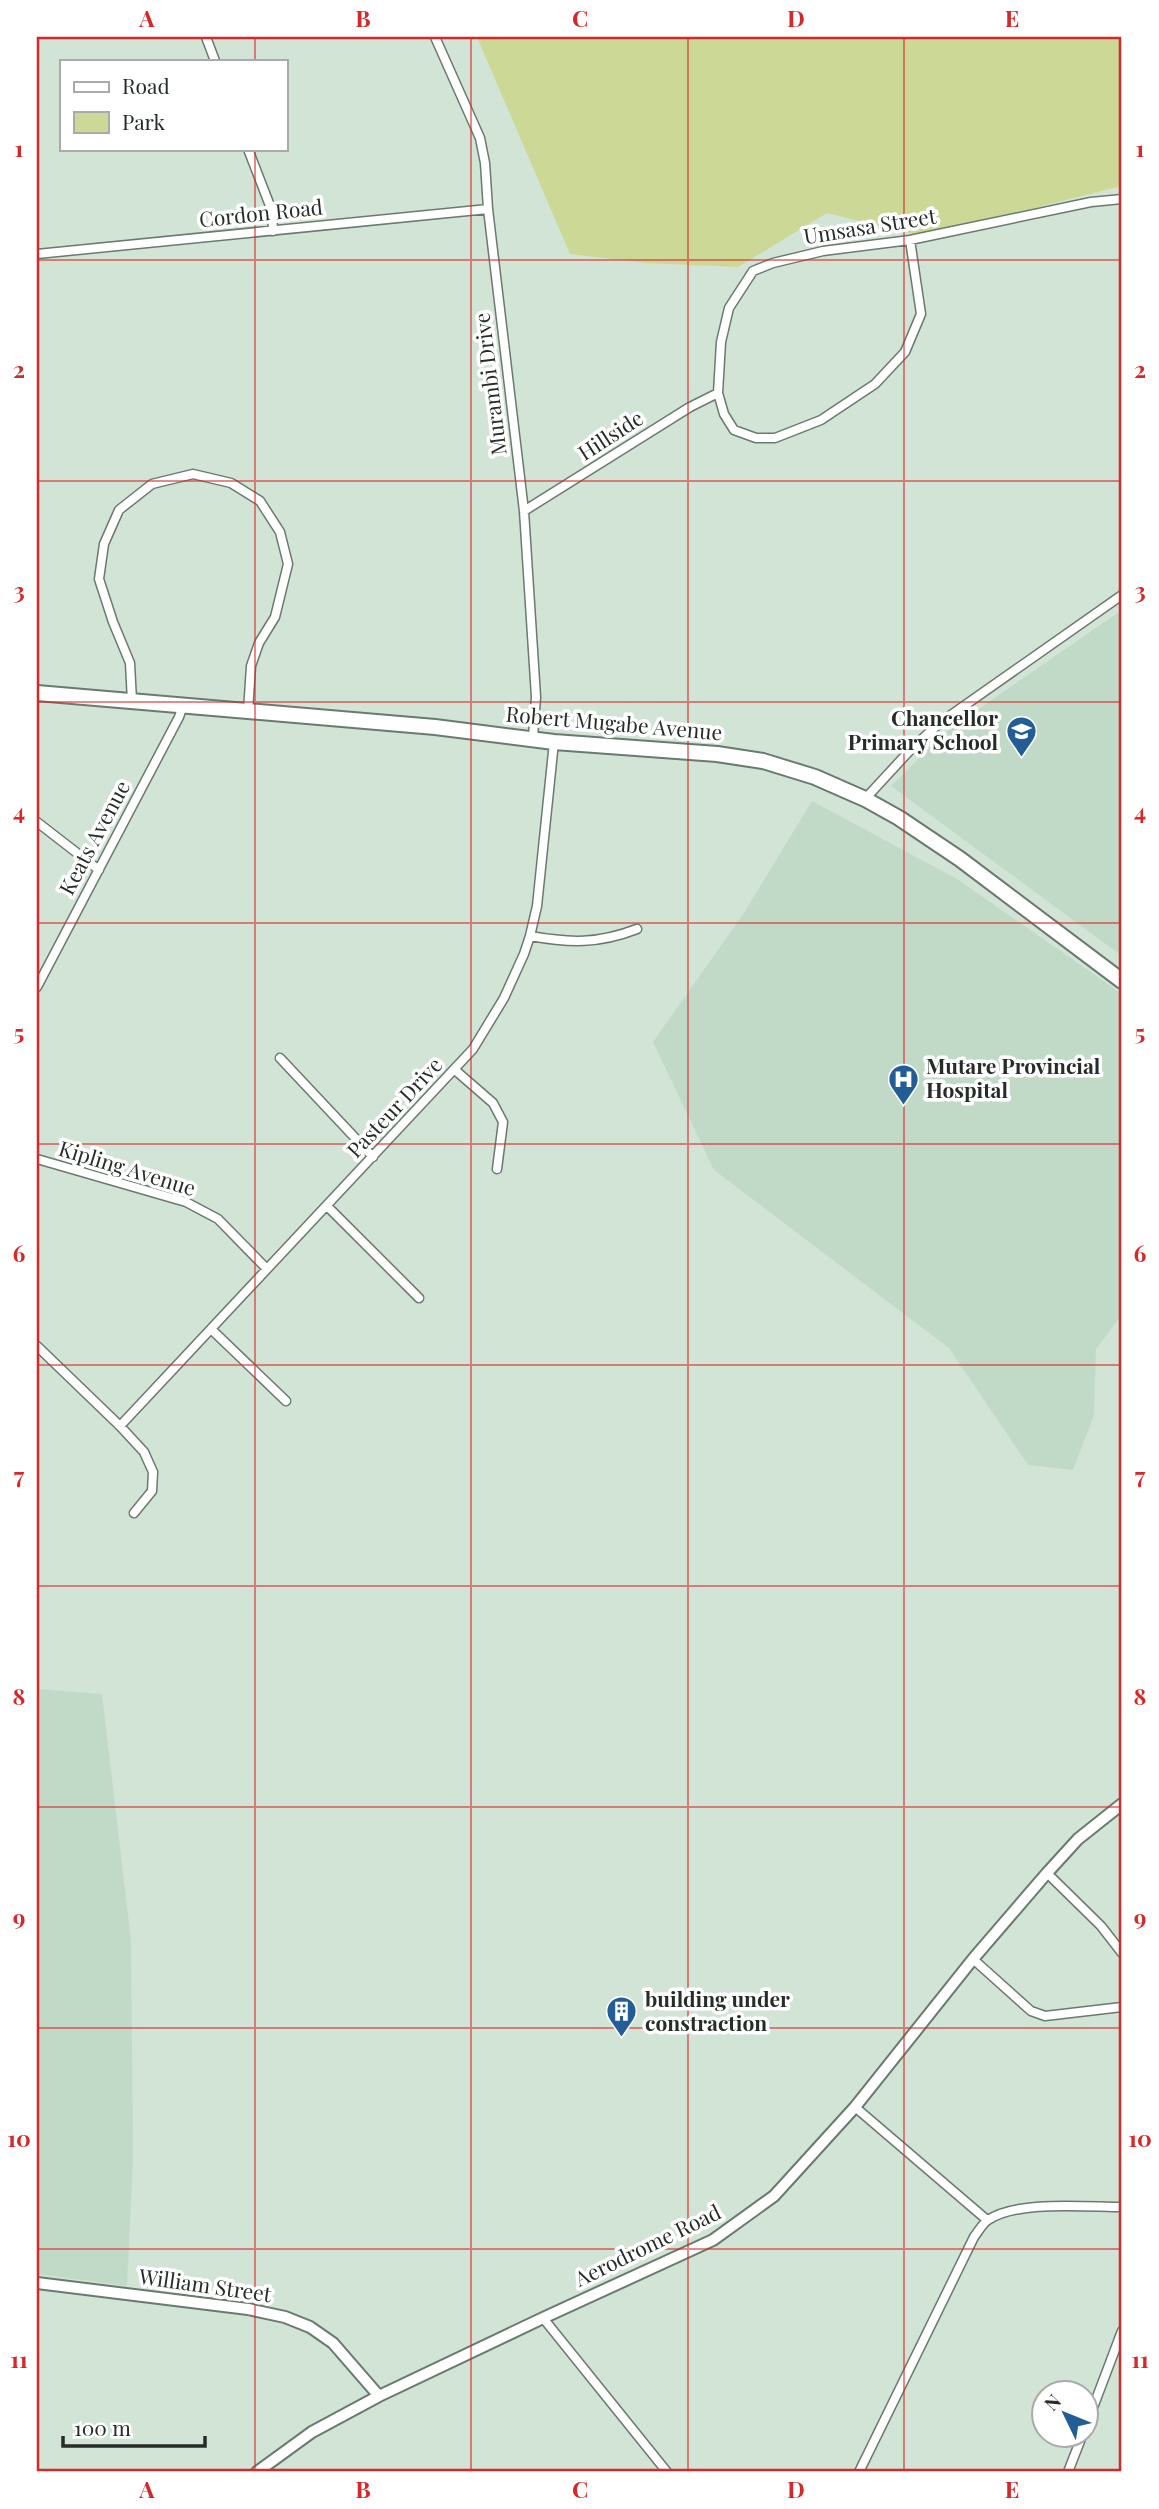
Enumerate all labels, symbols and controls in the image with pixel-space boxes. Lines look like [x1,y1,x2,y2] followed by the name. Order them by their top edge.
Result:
[138,2,155,33] text: A
[355,2,371,33] text: B
[572,2,588,33] text: C
[787,2,805,33] text: D
[1005,2,1019,33] text: E
[60,60,287,150] legend
[122,71,170,99] text: Road
[122,107,166,135] text: Park
[15,132,24,163] text: 1
[1136,132,1145,163] text: 1
[198,192,324,232] street label: Cordon Road
[801,201,938,249] street label: Umsasa Street
[466,311,512,457] street label: Murambi Drive
[13,353,25,384] text: 2
[1134,353,1146,384] text: 2
[572,403,648,466] street label: Hillside
[13,574,25,605] text: 3
[1134,574,1146,605] text: 3
[505,699,724,745] street label: Robert Mugabe Avenue
[848,703,998,755] place label: Chancellor Primary School
[1004,714,1038,758] school or university icon: Chancellor Primary School
[51,775,135,899] street label: Keats Avenue
[13,795,25,826] text: 4
[1134,795,1146,826] text: 4
[14,1016,24,1047] text: 5
[1135,1016,1145,1047] text: 5
[340,1050,447,1163] street label: Pasteur Drive
[926,1051,1101,1103] place label: Mutare Provincial Hospital
[886,1062,920,1106] hospital icon: Mutare Provincial Hospital
[56,1133,199,1201] street label: Kipling Avenue
[13,1237,26,1268] text: 6
[1134,1237,1147,1268] text: 6
[14,1459,25,1490] text: 7
[1135,1459,1146,1490] text: 7
[13,1680,25,1711] text: 8
[1134,1680,1146,1711] text: 8
[13,1901,25,1932] text: 9
[1134,1901,1146,1932] text: 9
[645,1984,790,2036] place label: building under constraction
[605,1995,639,2039] building icon: building under constraction
[7,2122,31,2153] text: 10
[1128,2122,1152,2153] text: 10
[569,2197,725,2292] street label: Aerodrome Road
[136,2261,274,2307] street label: William Street
[10,2343,28,2374] text: 11
[1131,2343,1149,2374] text: 11
[1030,2380,1100,2450] north arrow
[1038,2388,1066,2416] text: N
[63,2404,205,2448] scale bar
[74,2413,131,2441] text: 100 m
[138,2473,155,2504] text: A
[355,2473,371,2504] text: B
[572,2473,588,2504] text: C
[787,2473,805,2504] text: D
[1005,2473,1019,2504] text: E

